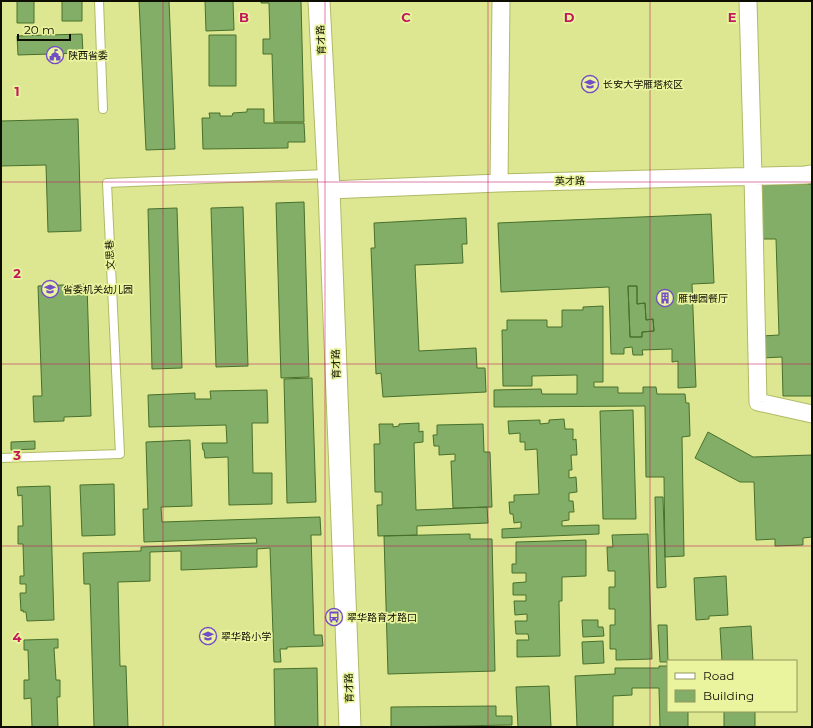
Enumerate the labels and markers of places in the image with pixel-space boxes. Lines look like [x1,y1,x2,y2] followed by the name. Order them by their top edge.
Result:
[45,45,65,65] public building icon: 陕西省委
[68,49,108,62] place label: 陕西省委
[580,74,600,94] school or university icon: 长安大学雁塔校区
[603,78,683,91] place label: 长安大学雁塔校区
[40,279,60,299] school or university icon: 省委机关幼儿园
[63,283,133,296] place label: 省委机关幼儿园
[655,288,675,308] building icon: 雁博园餐厅
[678,292,728,305] place label: 雁博园餐厅
[324,607,344,627] bus stop icon: 翠华路育才路口
[347,611,417,624] place label: 翠华路育才路口
[198,626,218,646] school or university icon: 翠华路小学
[221,630,271,643] place label: 翠华路小学

